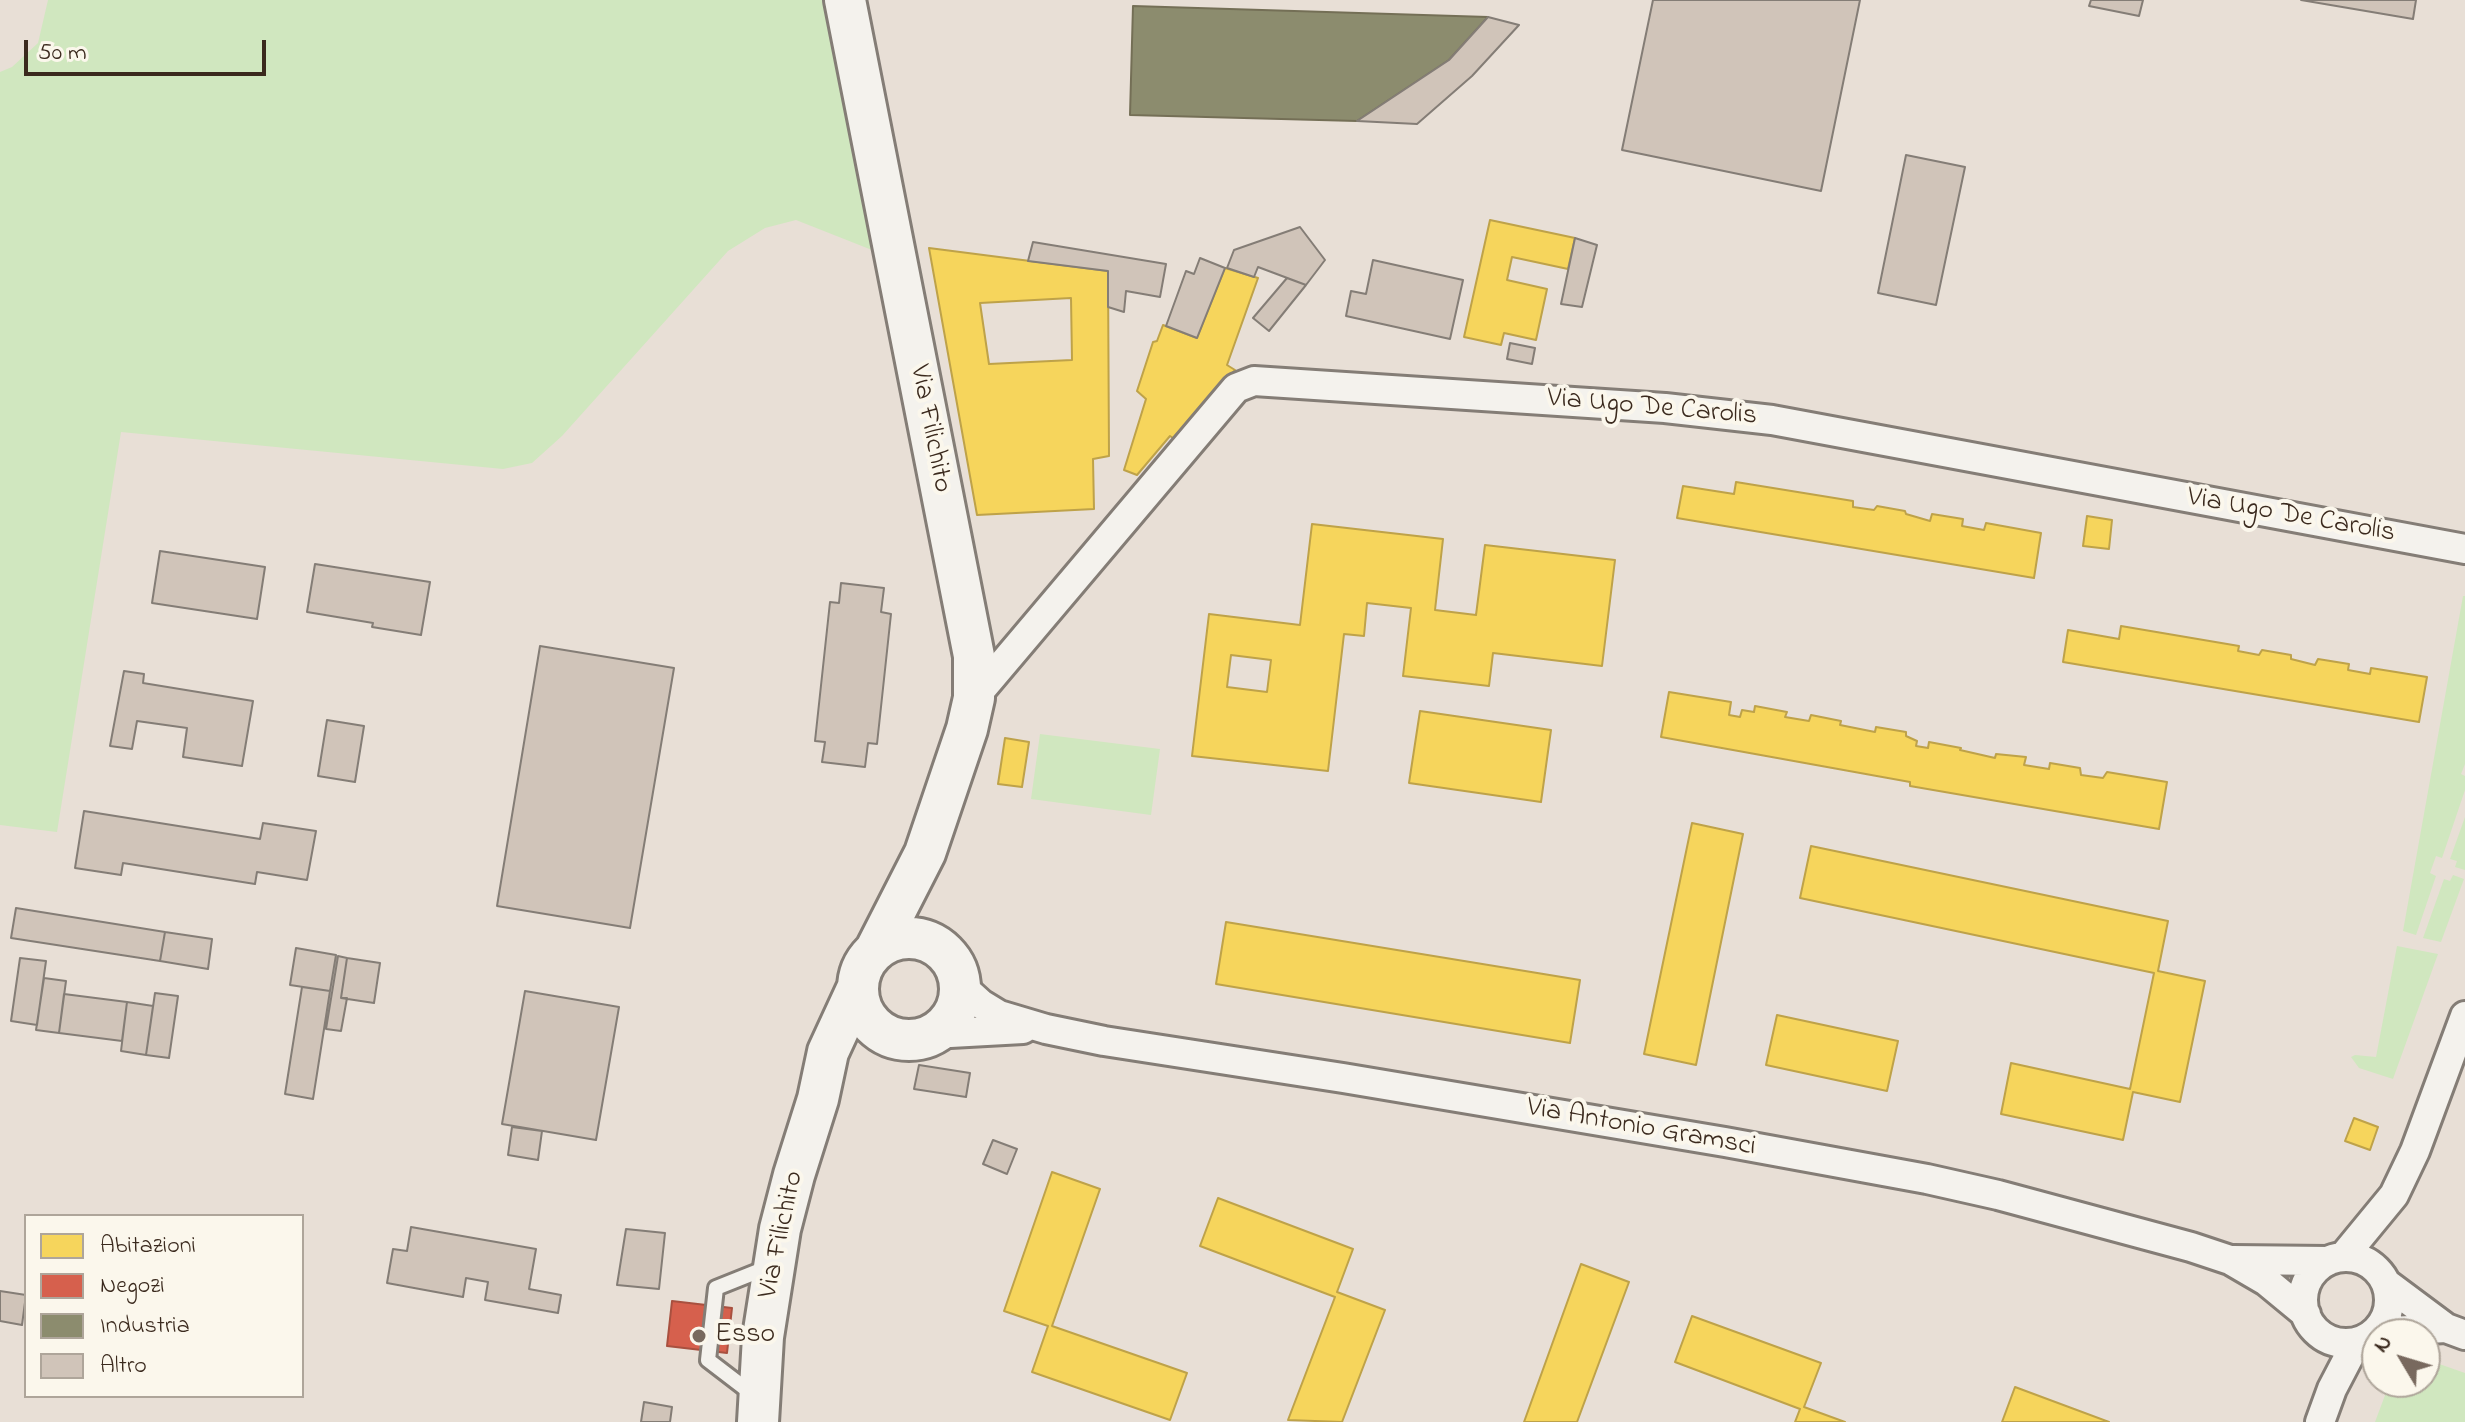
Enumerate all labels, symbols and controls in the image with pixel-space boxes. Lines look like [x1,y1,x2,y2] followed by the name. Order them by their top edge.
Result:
[28,24,270,74] scale bar
[38,36,87,71] text: 50 m
[900,362,958,496] street label: Via Filichito
[1546,383,1758,435] street label: Via Ugo De Carolis
[2184,482,2398,552] street label: Via Ugo De Carolis
[1524,1092,1758,1166] street label: Via Antonio Gramsci
[753,1168,813,1302] street label: Via Filichito
[24,1214,304,1398] legend
[100,1229,196,1264] text: Abitazioni
[100,1269,165,1304] text: Negozi
[100,1309,190,1344] text: Industria
[2361,1318,2441,1398] north arrow
[715,1319,775,1353] place label: Esso
[690,1327,708,1345] marker: Esso
[2366,1329,2401,1360] text: N
[100,1349,147,1384] text: Altro

